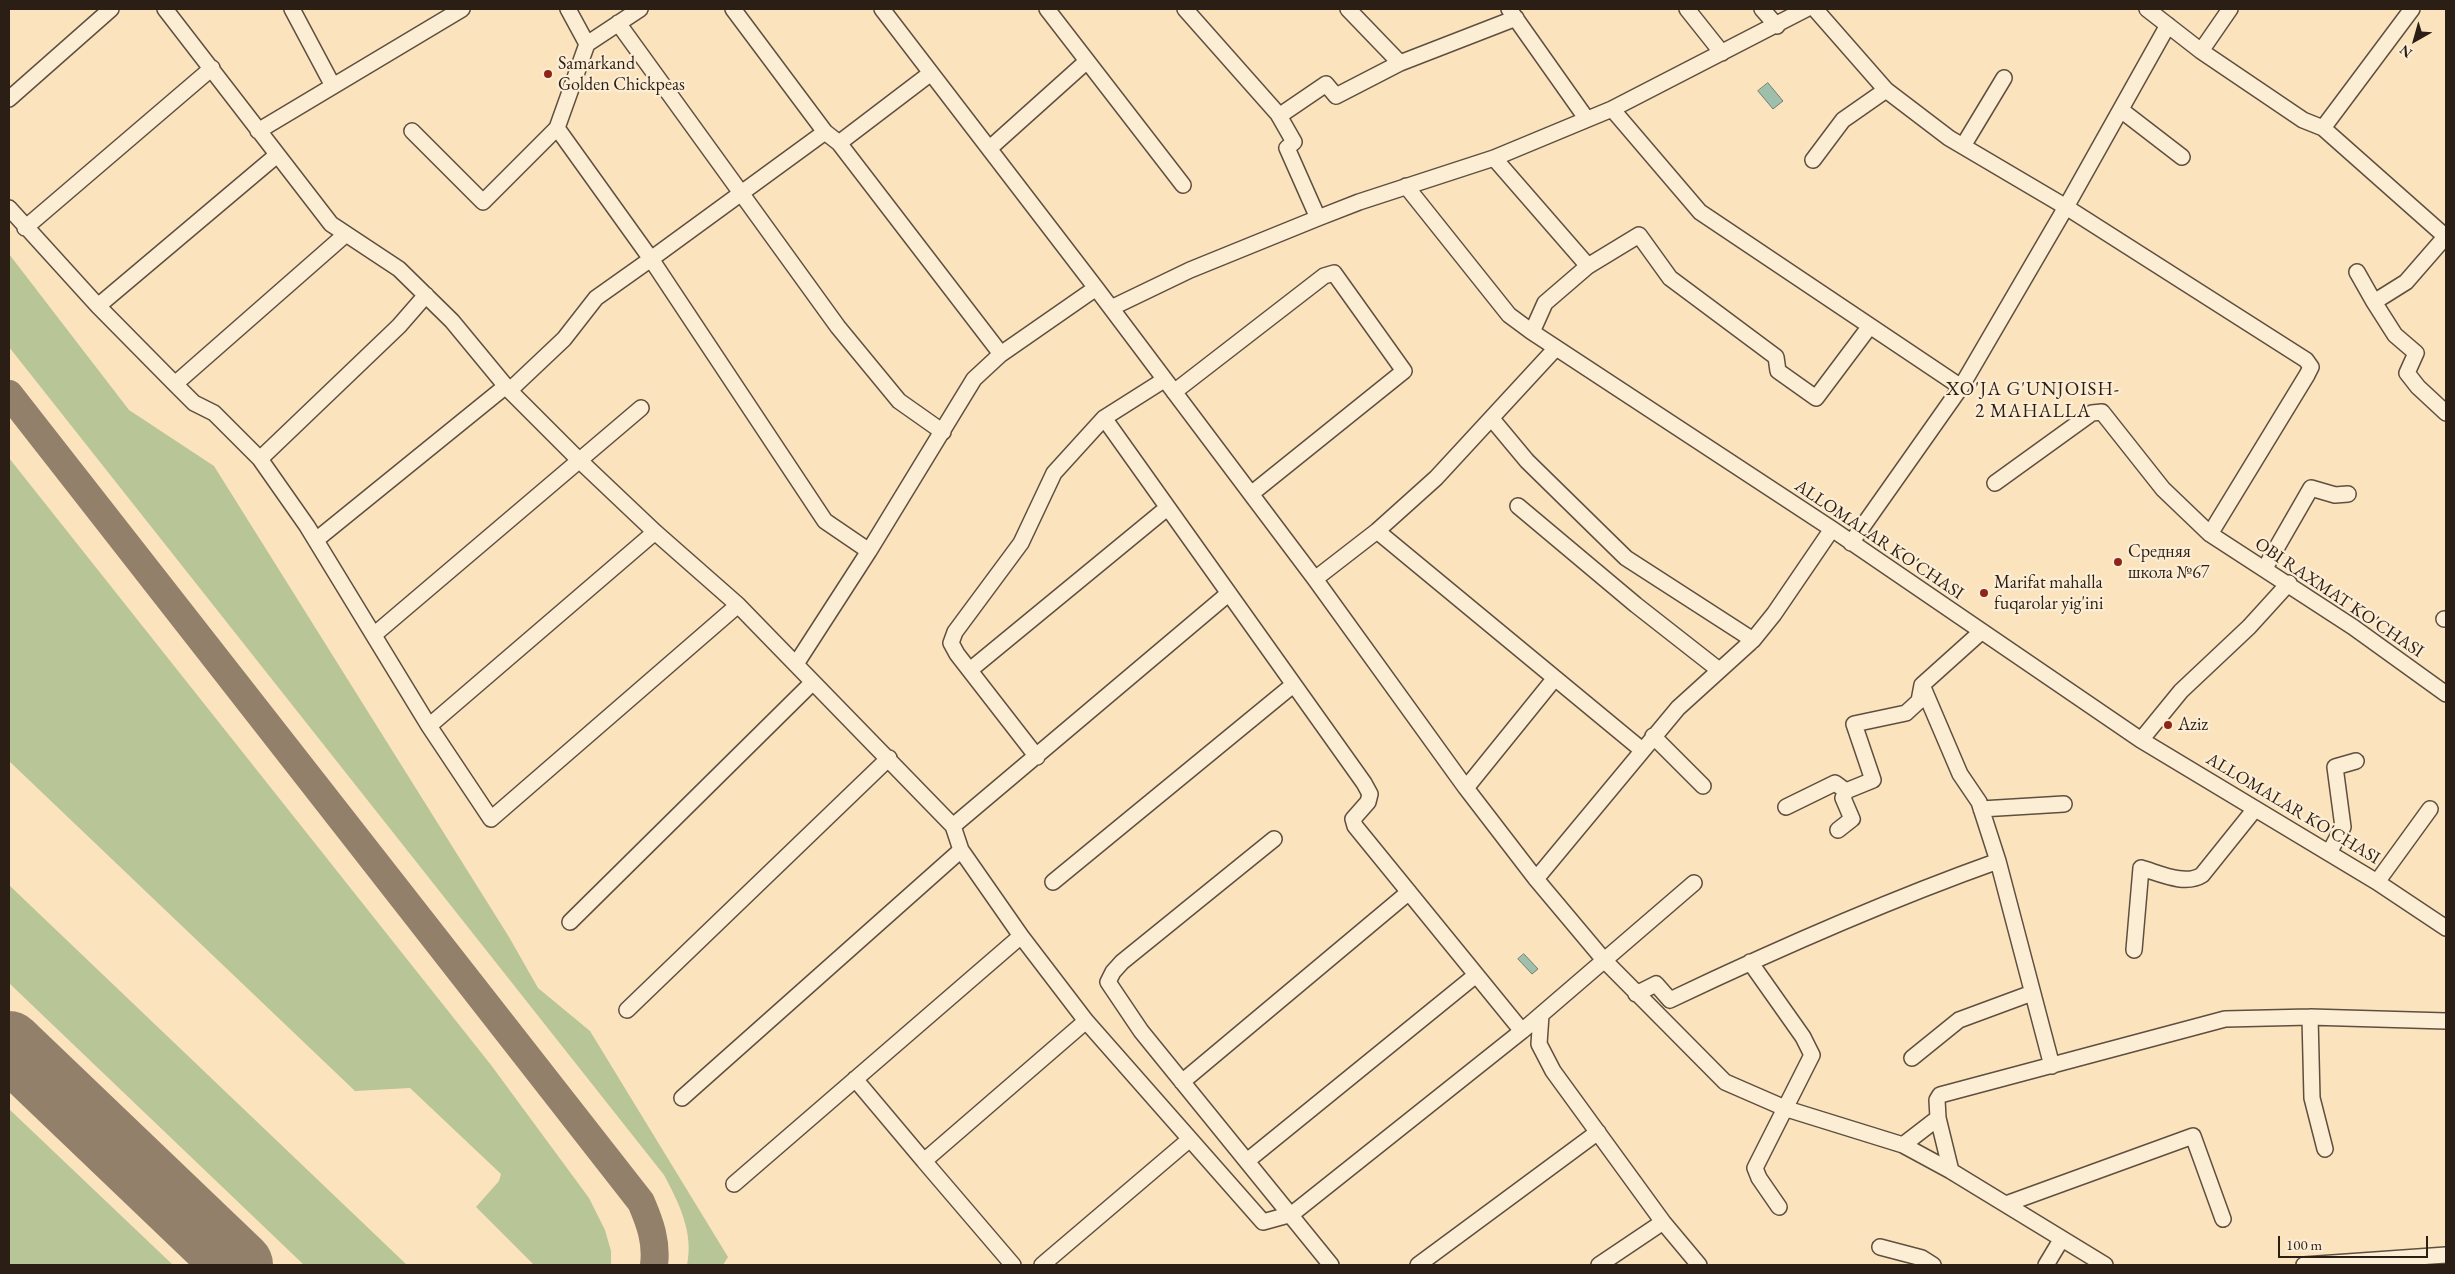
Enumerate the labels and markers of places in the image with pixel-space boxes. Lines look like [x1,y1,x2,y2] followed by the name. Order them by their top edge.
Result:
[558,53,685,96] place label: Samarkand Golden Chickpeas
[542,68,554,80] marker: Samarkand Golden Chickpeas
[2128,541,2209,584] place label: Средняя школа №67
[2112,556,2124,568] marker: Средняя школа №67
[1994,572,2103,614] place label: Marifat mahalla fuqarolar yig'ini
[1978,587,1990,599] marker: Marifat mahalla fuqarolar yig'ini
[2178,714,2208,736] place label: Aziz
[2162,719,2174,731] marker: Aziz

